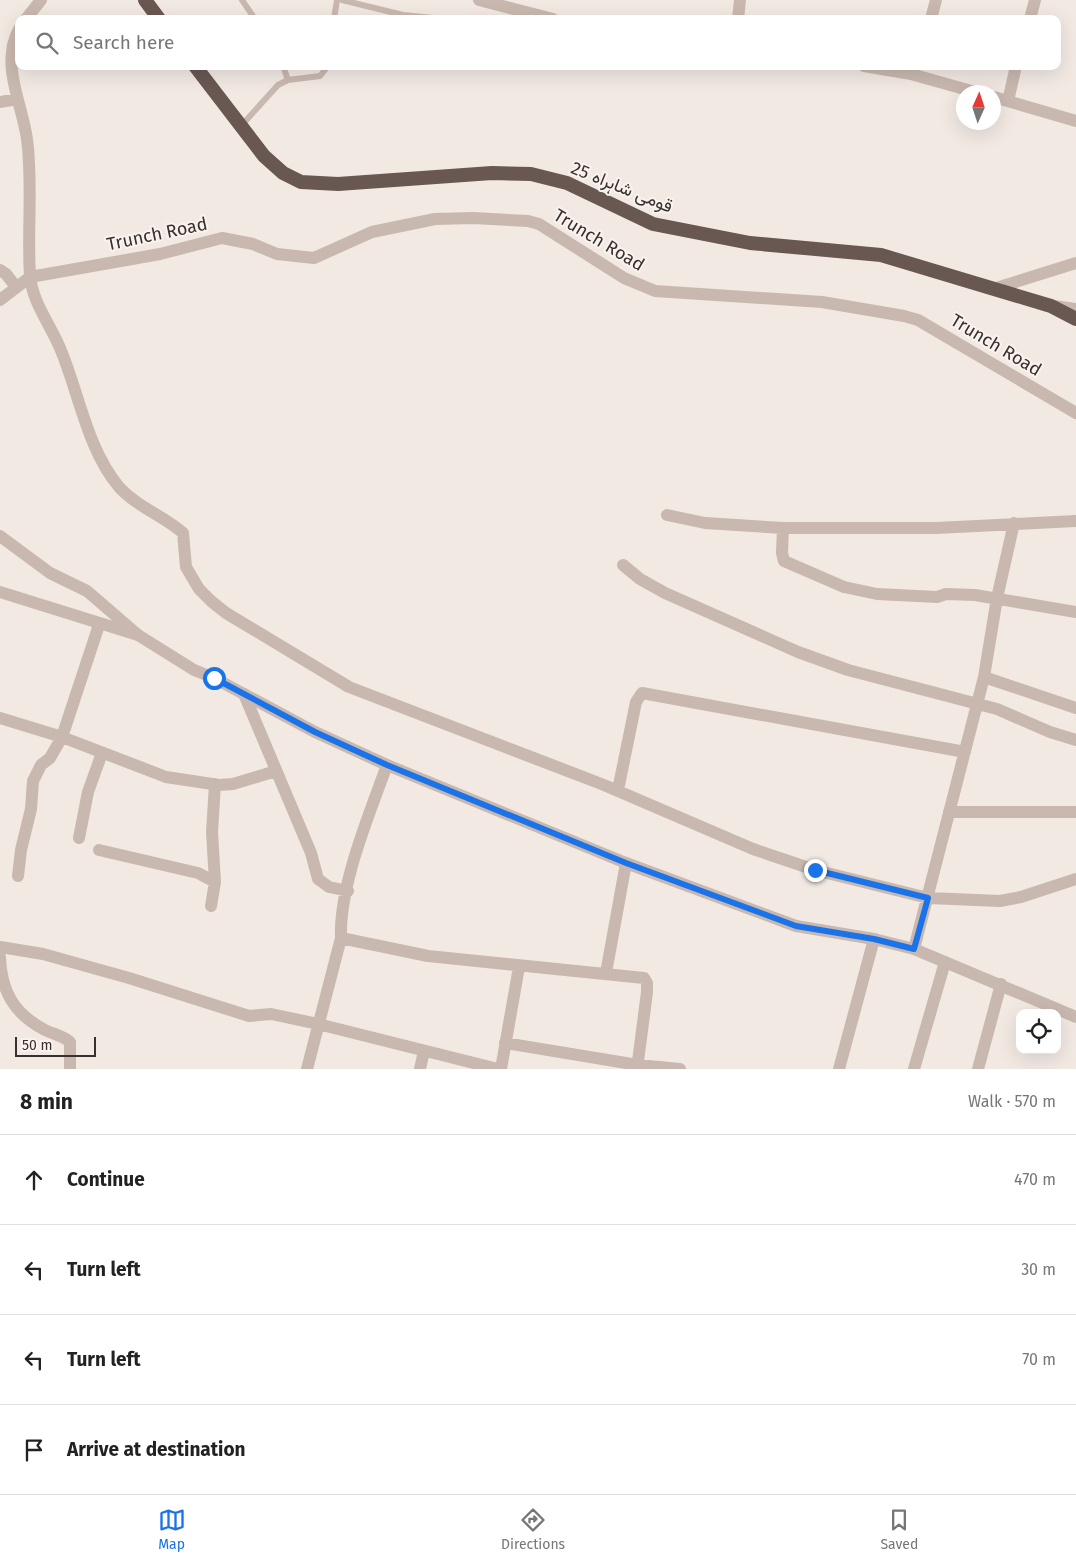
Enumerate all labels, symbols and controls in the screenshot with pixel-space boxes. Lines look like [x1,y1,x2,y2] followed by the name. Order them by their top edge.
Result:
[15,15,1061,70] search box
[33,29,61,57] icon: search
[73,31,174,54] text: Search here
[956,85,1001,130] north arrow
[568,157,676,218] street label: قومی شاہراہ 25
[550,204,648,276] street label: Trunch Road
[105,213,209,255] street label: Trunch Road
[947,309,1045,381] street label: Trunch Road
[203,667,226,690] route start
[804,859,827,882] route end
[1016,1009,1061,1054] map controls
[1016,1009,1061,1054] button: locate
[15,1034,96,1057] scale bar
[22,1037,53,1054] text: 50 m
[20,1089,73,1115] text: 8 min
[968,1092,1056,1111] text: Walk · 570 m
[20,1166,48,1194] icon: ahead
[67,1168,145,1191] text: Continue
[1014,1170,1056,1189] text: 470 m
[20,1256,48,1284] icon: left
[67,1258,141,1281] text: Turn left
[1021,1260,1056,1279] text: 30 m
[20,1346,48,1374] icon: left
[67,1348,141,1371] text: Turn left
[1022,1350,1056,1369] text: 70 m
[20,1436,48,1464] icon: arrive
[67,1438,246,1461] text: Arrive at destination
[158,1506,186,1553] tab: Map
[501,1506,565,1553] tab: Directions
[880,1506,918,1553] tab: Saved

